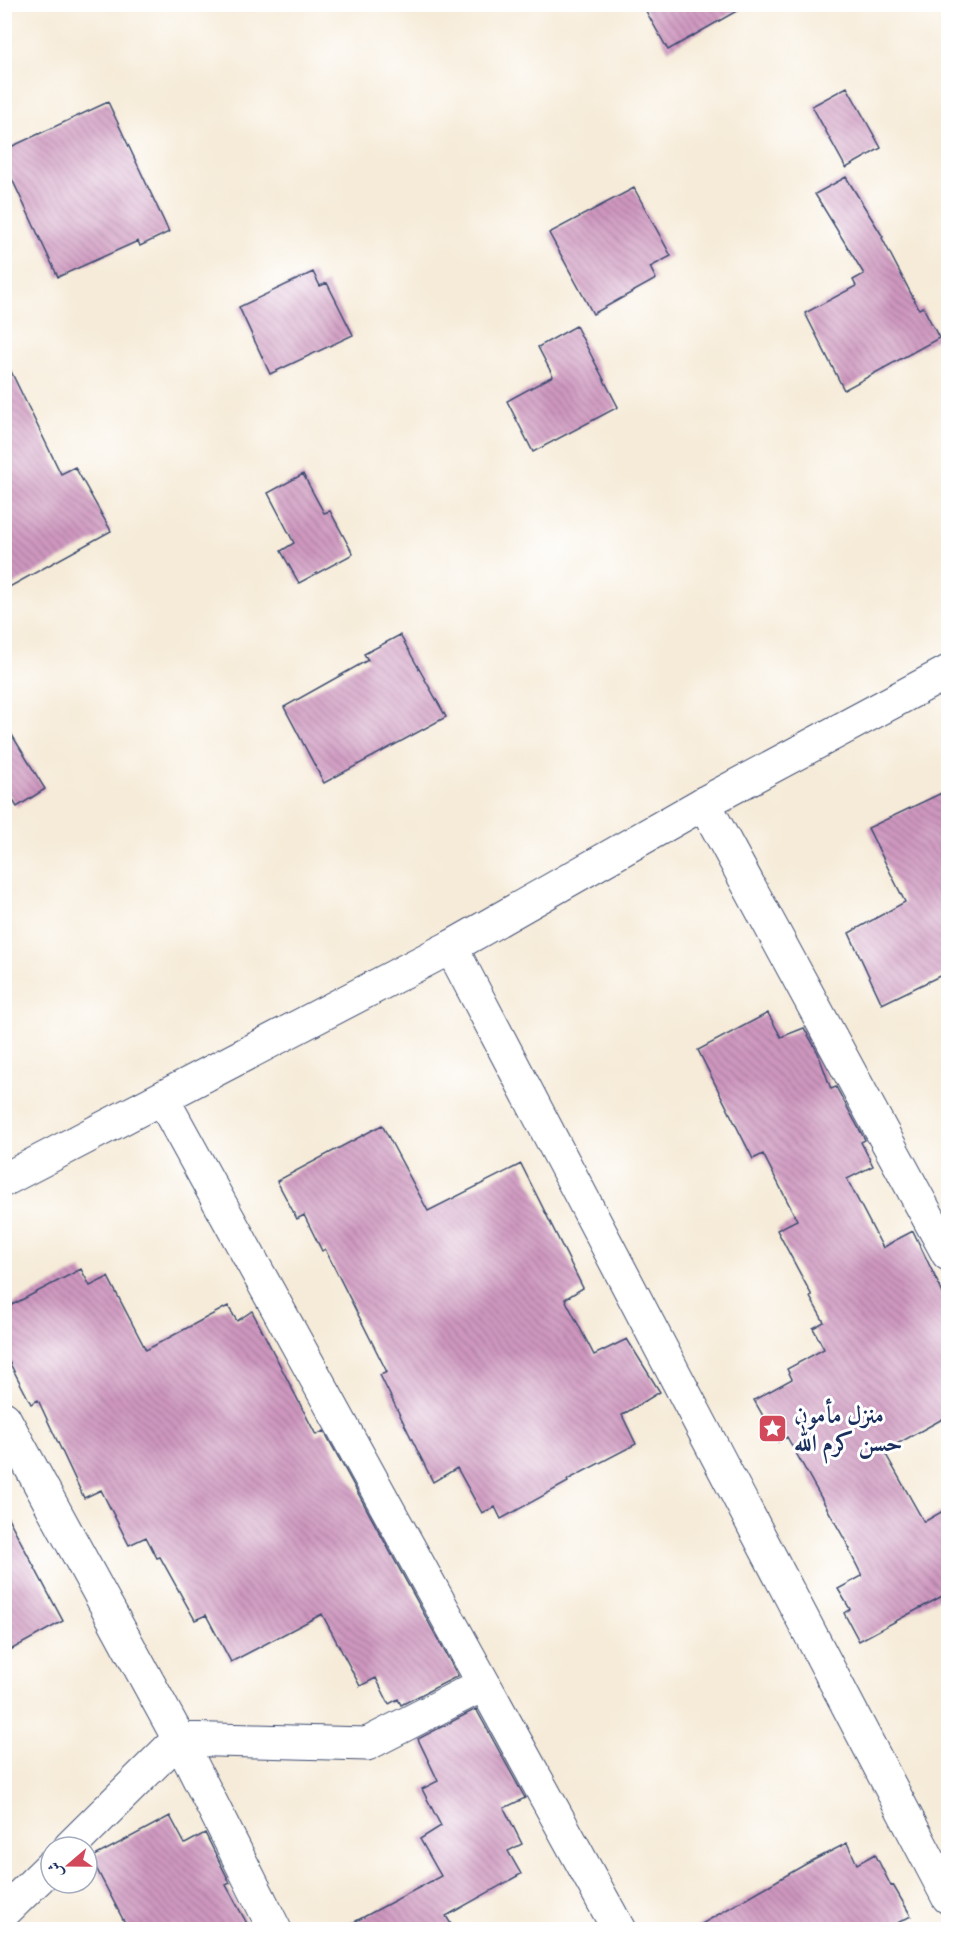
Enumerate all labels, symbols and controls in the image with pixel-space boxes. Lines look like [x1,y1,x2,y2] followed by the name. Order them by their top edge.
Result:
[794,1397,903,1464] place label: منزل مأمون حسن كرم الله
[757,1412,789,1444] place icon: منزل مأمون حسن كرم الله
[39,1835,99,1895] north arrow
[41,1859,69,1882] text: ش

